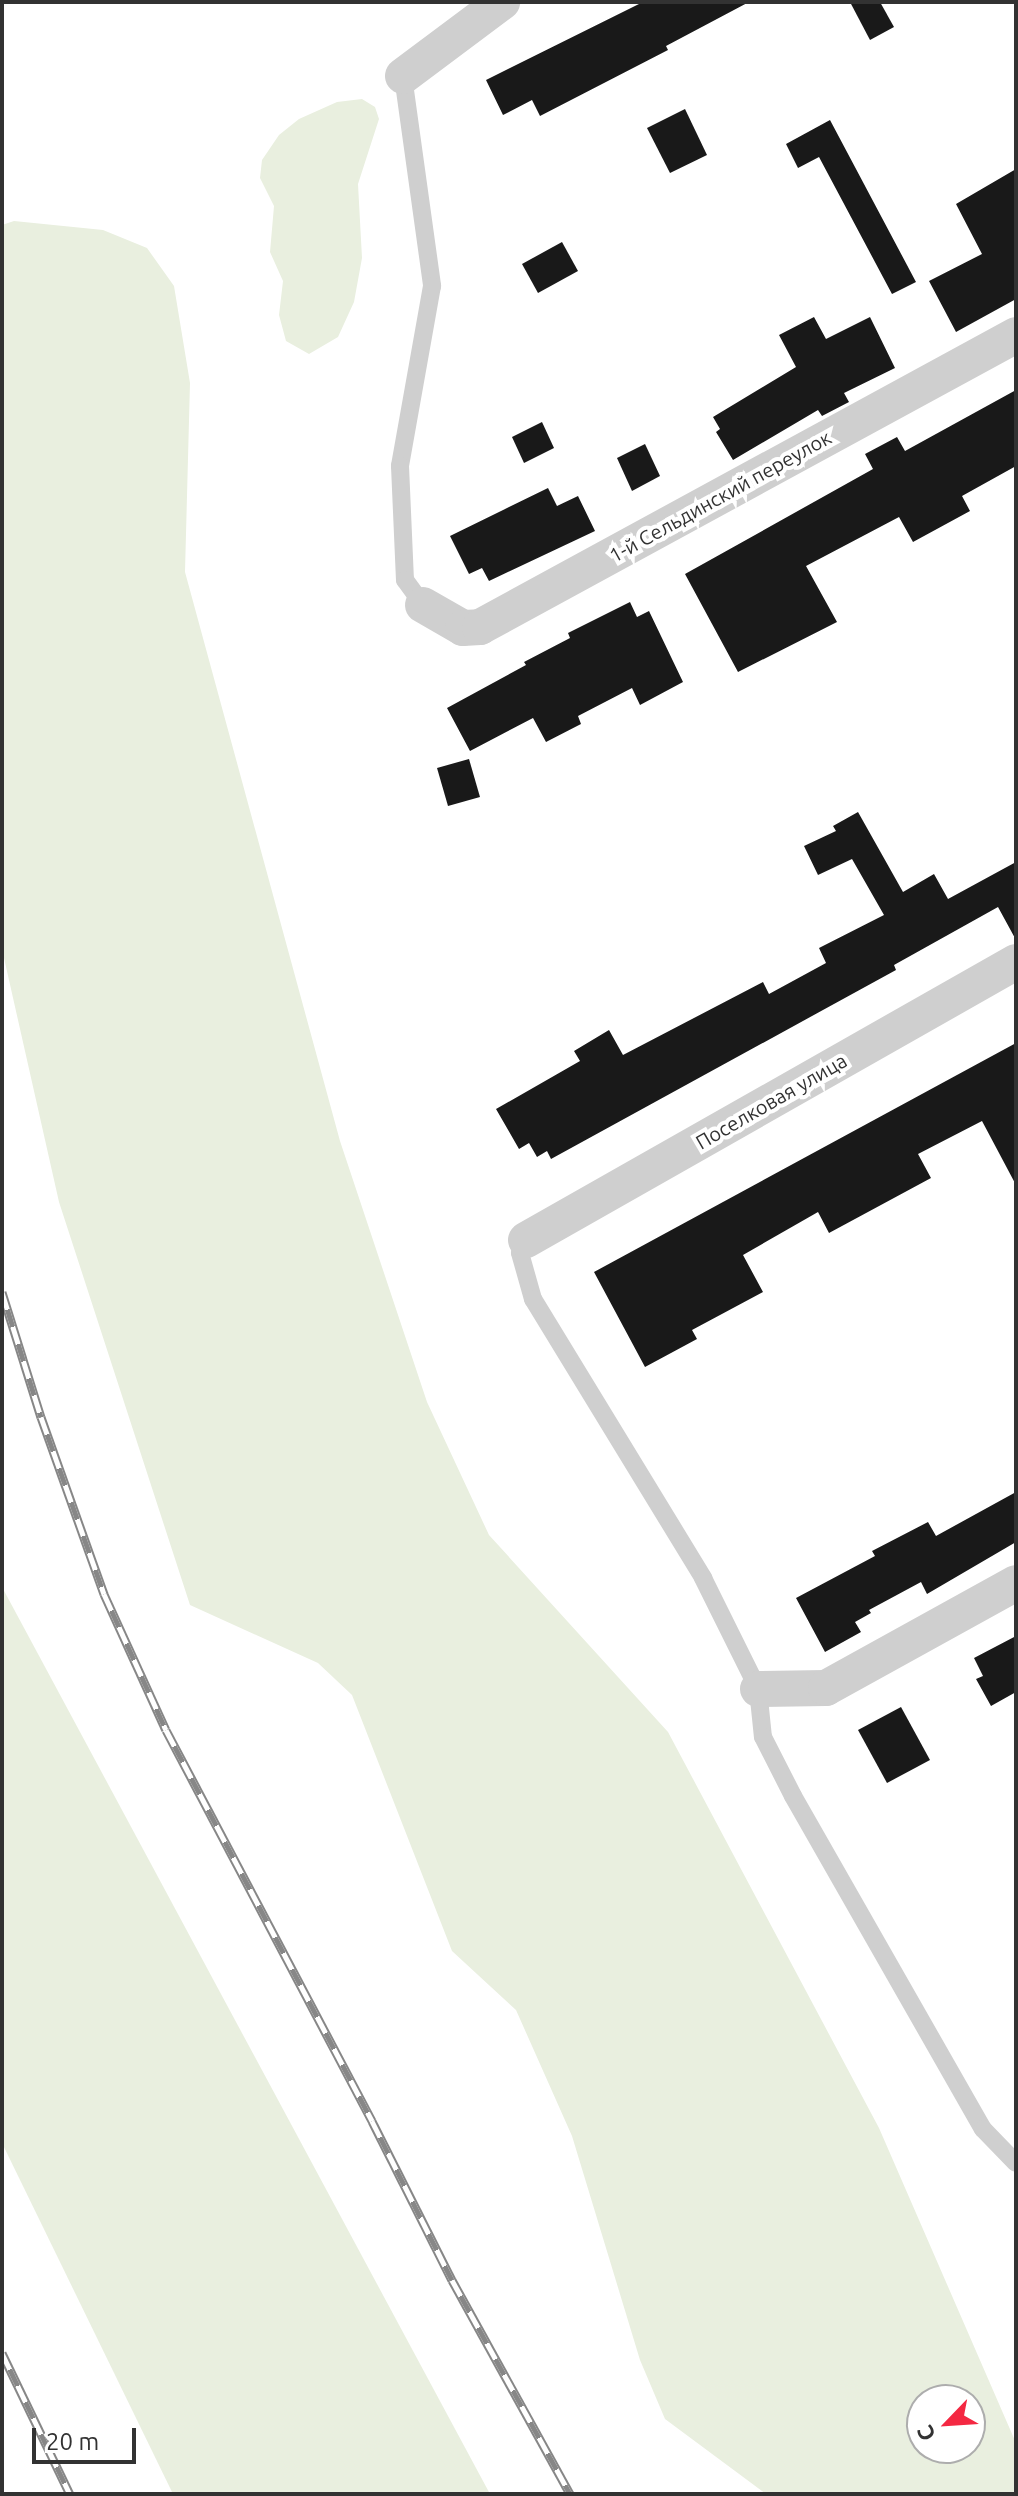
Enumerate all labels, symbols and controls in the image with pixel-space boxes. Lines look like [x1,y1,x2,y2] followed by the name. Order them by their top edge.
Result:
[605,425,835,567] street label: 1-й Сельдинский переулок
[691,1048,851,1154] street label: Поселковая улица
[906,2384,986,2464] north arrow
[36,2412,140,2462] scale bar
[911,2422,940,2445] text: С
[46,2428,99,2455] text: 20 m

